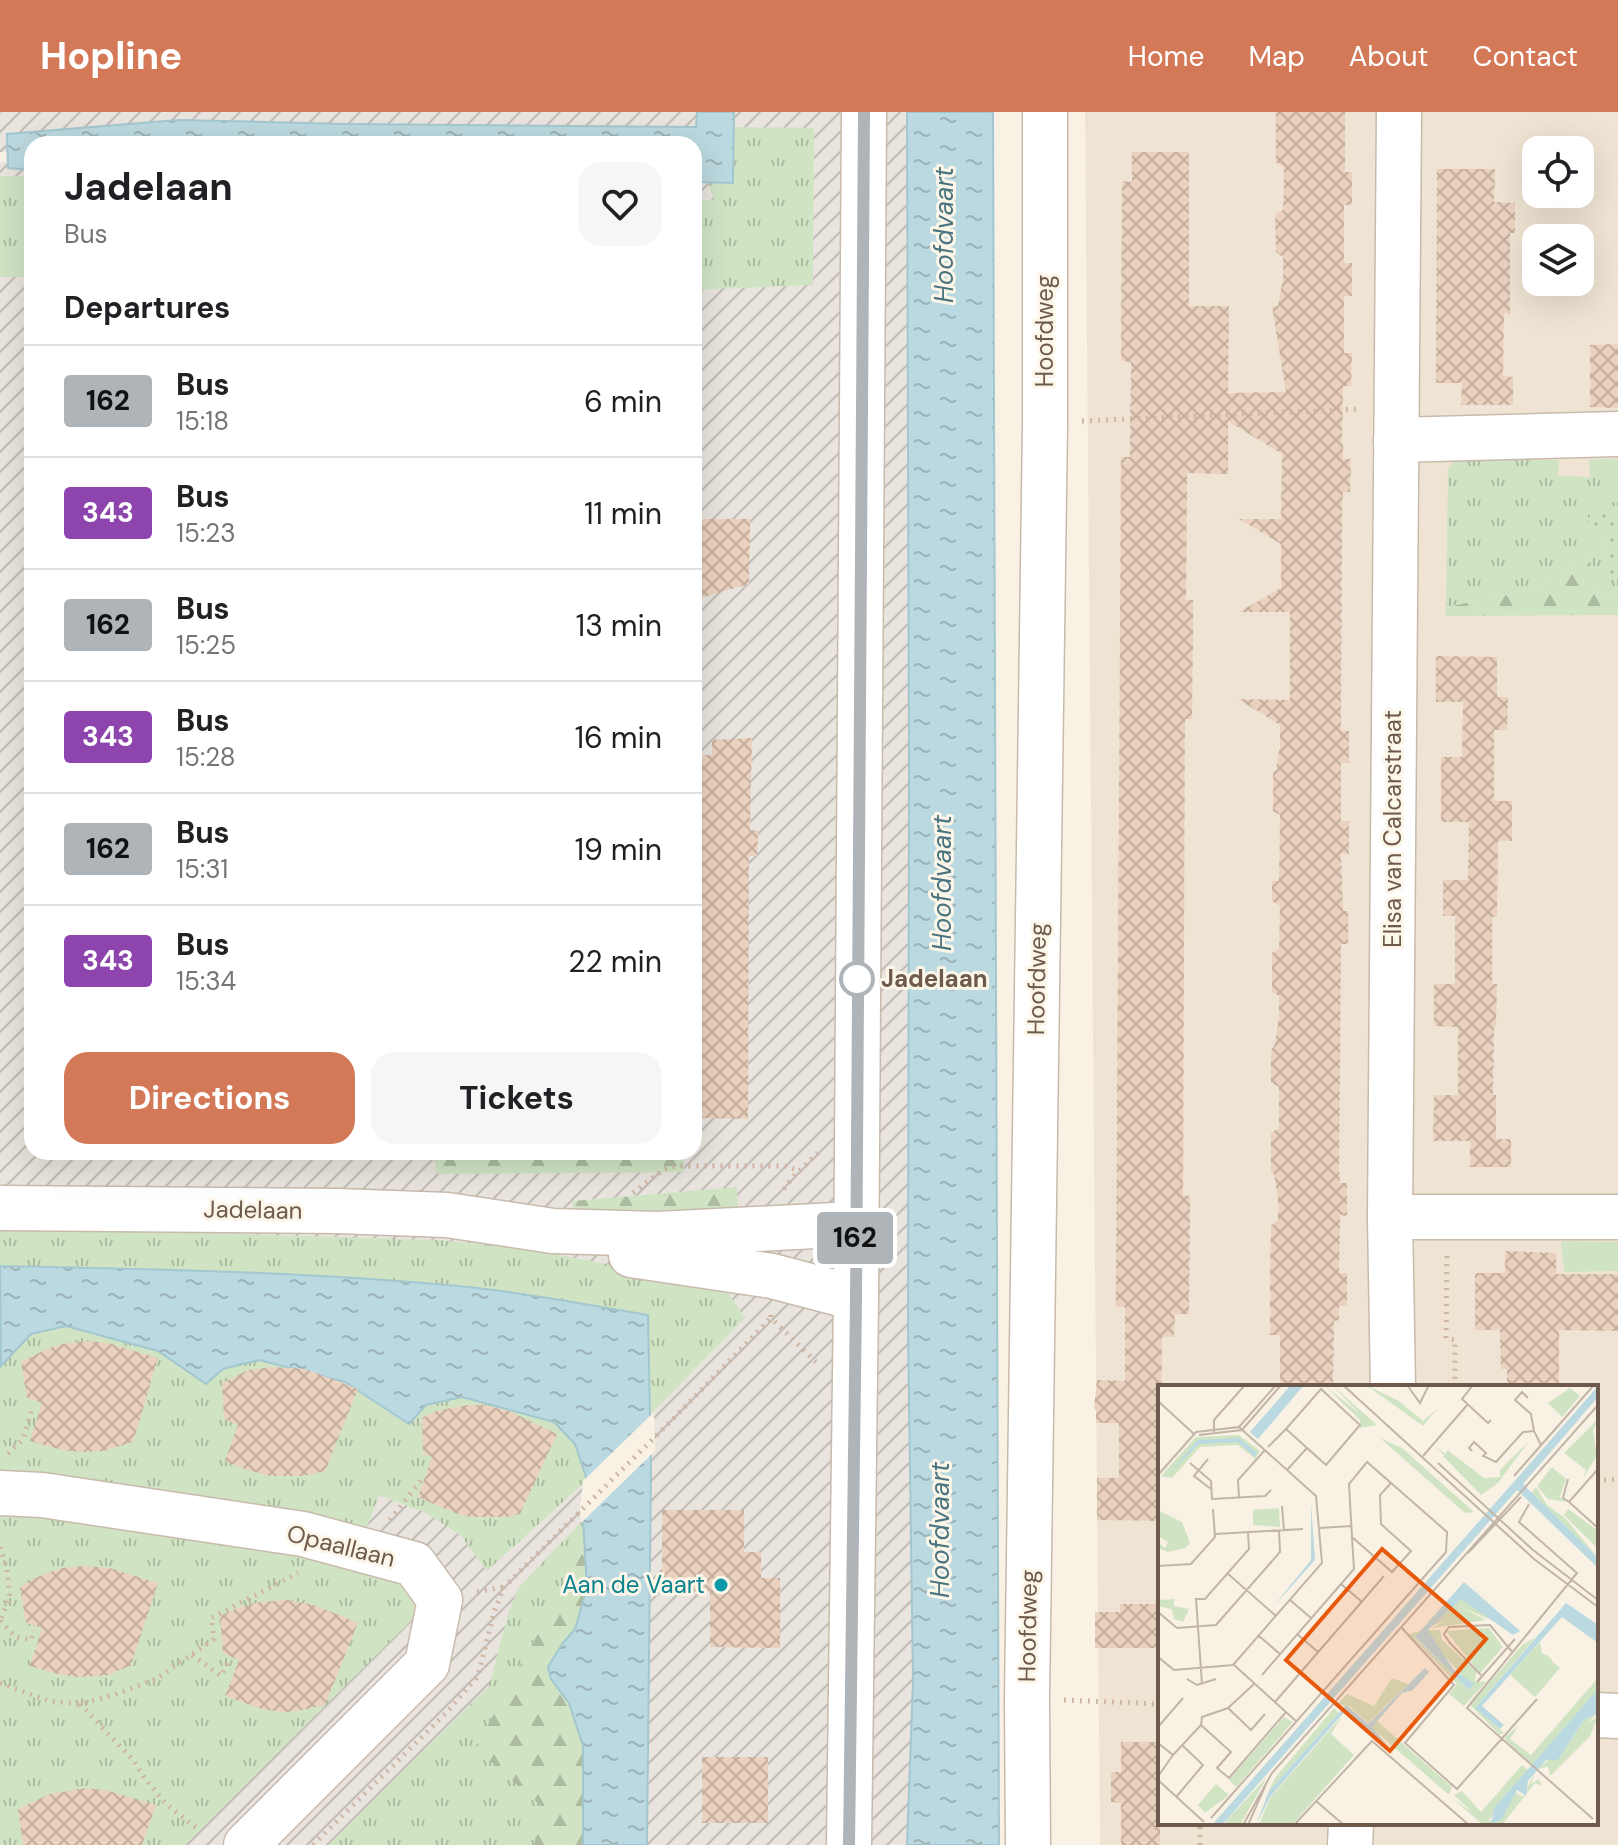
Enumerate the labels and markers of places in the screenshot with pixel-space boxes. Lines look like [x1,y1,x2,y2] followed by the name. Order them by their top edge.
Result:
[840,962,874,996] marker: Jadelaan
[881,963,988,994] place label: Jadelaan
[562,1569,705,1600] place label: Aan de Vaart
[712,1576,730,1594] marker: Aan de Vaart

